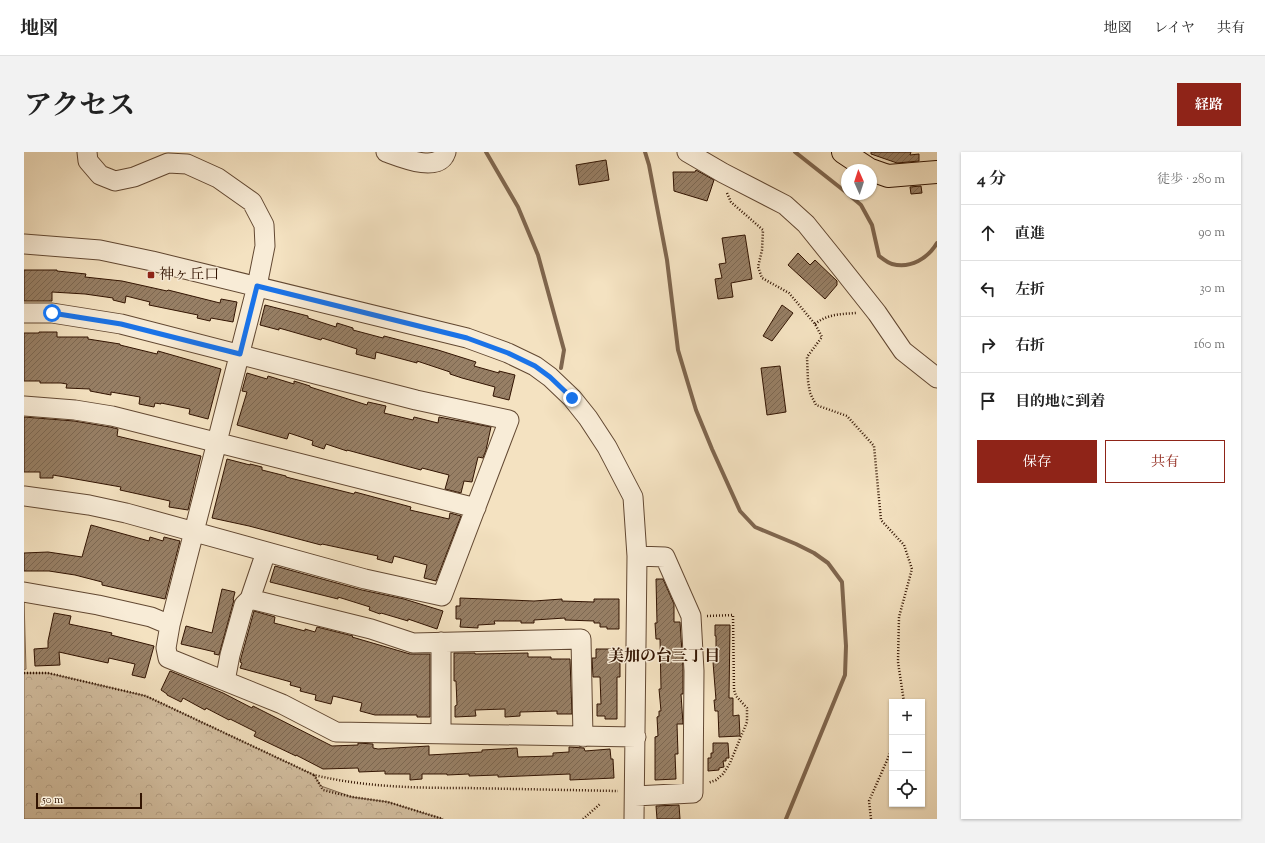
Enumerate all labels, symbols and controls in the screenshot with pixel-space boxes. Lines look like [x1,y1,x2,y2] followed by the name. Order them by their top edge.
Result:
[20,16,58,43] text: 地図
[1104,19,1132,39] text: 地図
[1154,19,1195,39] text: レイヤ
[1217,19,1245,39] text: 共有
[1177,83,1241,126] button: 経路
[24,87,135,127] text: アクセス
[841,164,877,200] north arrow
[977,168,1006,192] text: 4 分
[1157,171,1225,189] text: 徒歩 · 280 m
[977,222,999,244] icon: ahead
[1015,224,1045,245] text: 直進
[1198,224,1225,242] text: 90 m
[159,265,219,286] place label: 神ヶ丘口
[146,270,156,280] marker: 神ヶ丘口
[977,278,999,300] icon: left
[1015,280,1045,301] text: 左折
[1199,280,1225,298] text: 30 m
[43,304,61,322] route start
[977,334,999,356] icon: right
[1015,336,1045,357] text: 右折
[1194,336,1225,354] text: 160 m
[563,389,581,407] route end
[977,390,999,412] icon: arrive
[1015,392,1105,413] text: 目的地に到着
[977,440,1097,483] button: 保存
[1105,440,1225,483] button: 共有
[608,646,720,669] district label: 美加の台三丁目
[889,699,925,807] map controls
[889,699,925,735] button: +
[889,735,925,771] button: −
[889,771,925,807] button: locate
[36,791,142,810] scale bar
[42,792,63,808] text: 50 m

